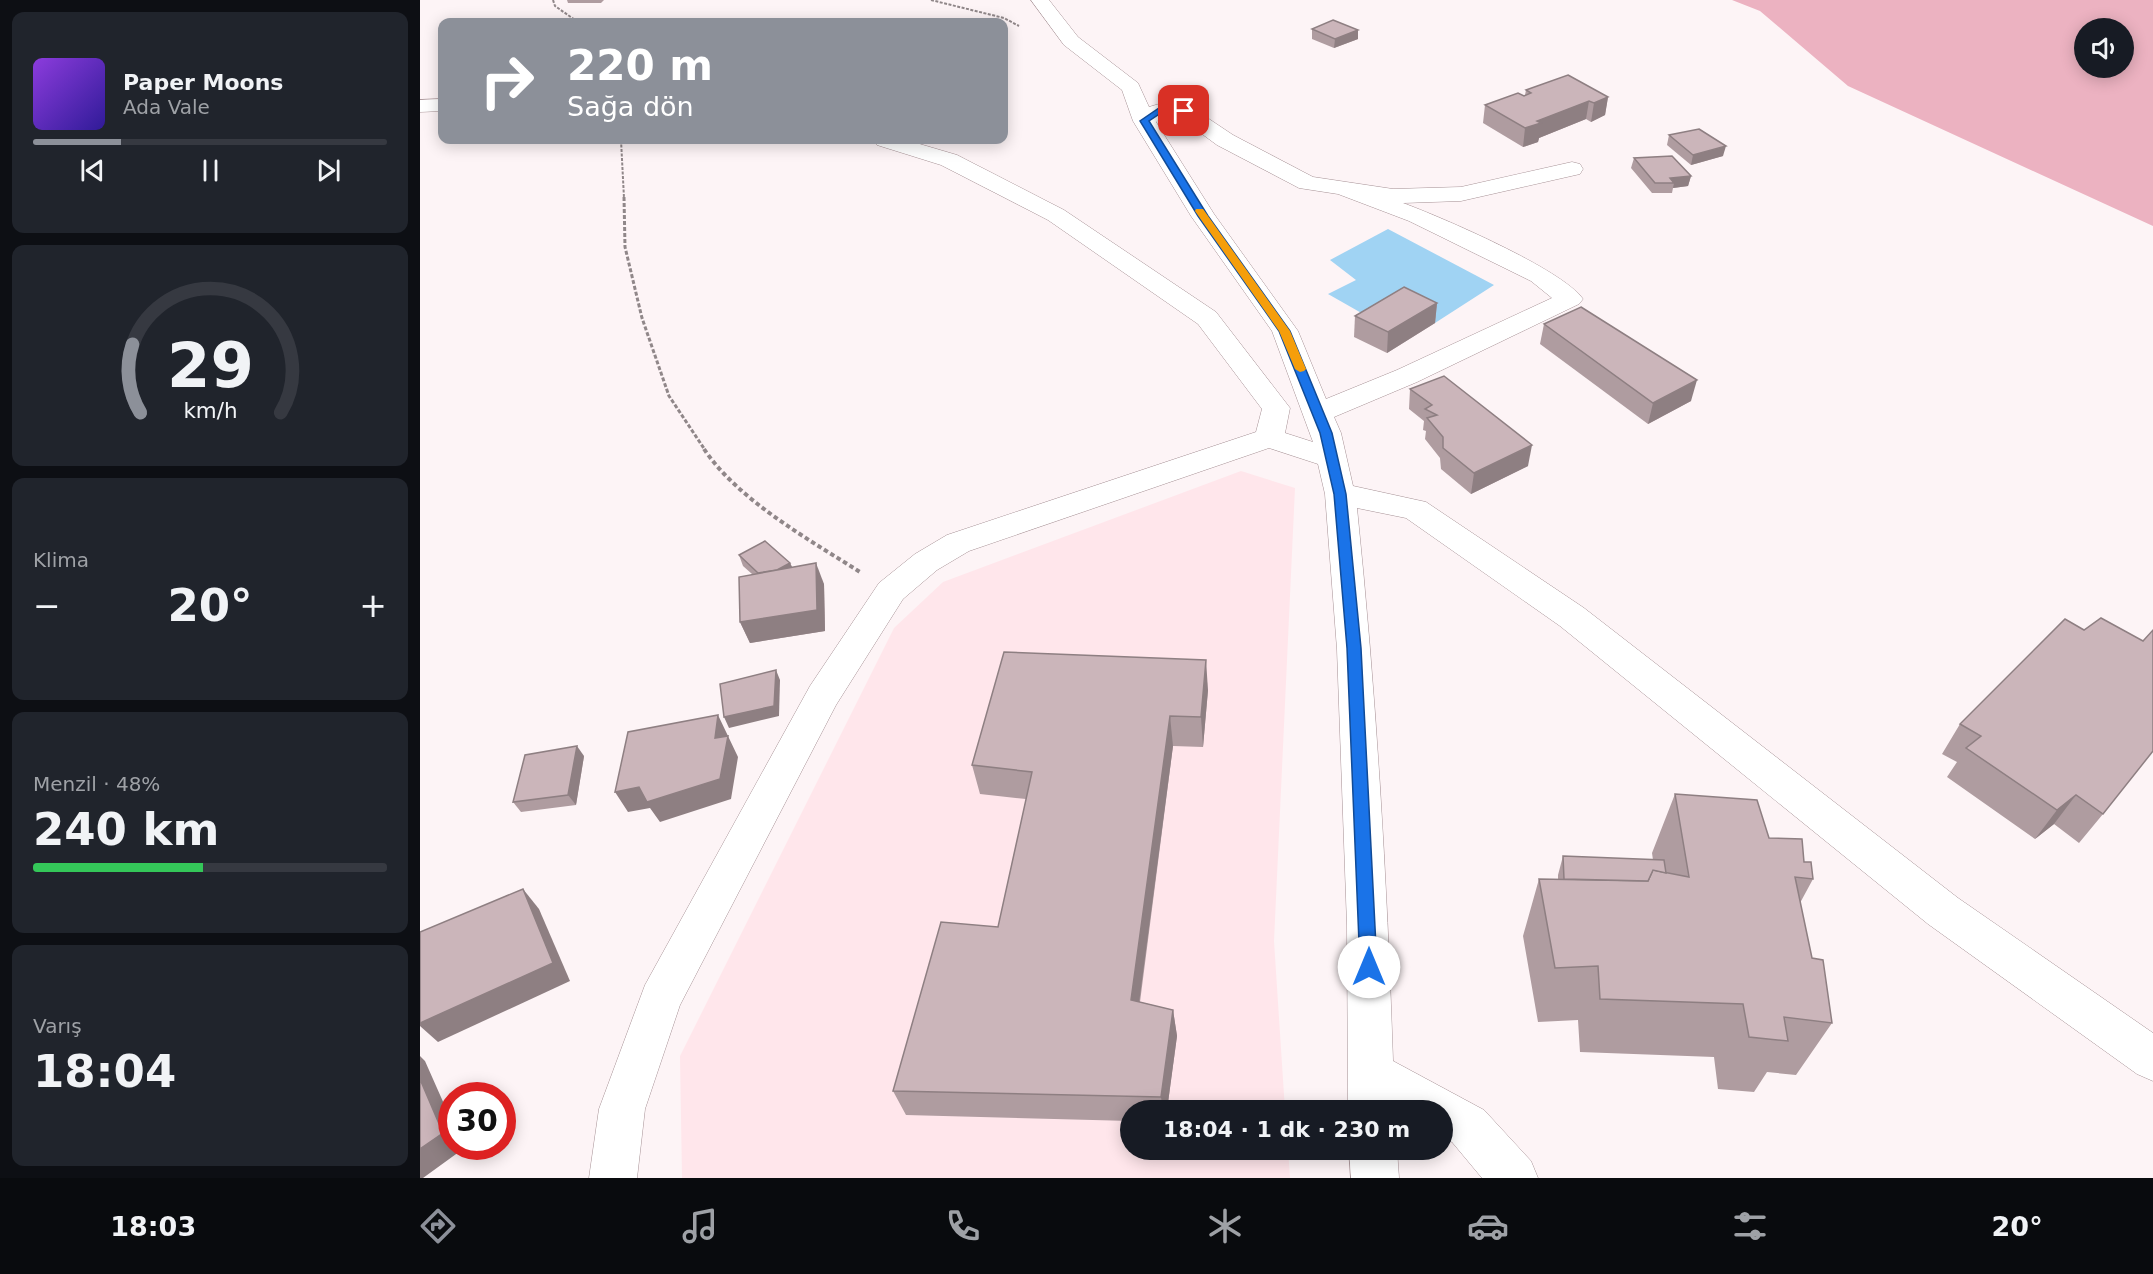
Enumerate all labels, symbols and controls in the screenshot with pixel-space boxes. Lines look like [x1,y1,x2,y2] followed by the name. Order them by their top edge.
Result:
[2074,18,2134,78] map controls
[2074,18,2134,78] button: sound
[567,41,713,90] text: 220 m
[468,42,546,120] icon: right
[123,70,283,95] text: Paper Moons
[1158,85,1209,136] pin
[567,91,694,122] text: Sağa dön
[1167,94,1200,127] icon: arrive
[123,95,210,119] text: Ada Vale
[76,154,109,187] icon: previous
[194,154,227,187] icon: pause
[312,154,345,187] icon: next
[167,329,253,402] text: 29
[183,398,237,423] text: km/h
[33,548,89,572] text: Klima
[167,579,253,632] text: 20°
[33,586,61,625] text: −
[359,586,387,625] text: +
[33,772,160,796] text: Menzil · 48%
[33,803,219,856] text: 240 km
[1337,935,1401,999] position arrow
[33,1014,82,1038] text: Varış
[33,1045,176,1098] text: 18:04
[438,1082,516,1160] speed limit sign: 30
[1163,1117,1410,1142] text: 18:04 · 1 dk · 230 m
[417,1205,459,1247] icon: directions
[679,1205,721,1247] icon: music
[942,1205,984,1247] icon: phone
[1204,1205,1246,1247] icon: climate
[1467,1205,1509,1247] icon: car
[1729,1205,1771,1247] icon: filters
[110,1211,196,1242] text: 18:03
[1992,1211,2043,1242] text: 20°

